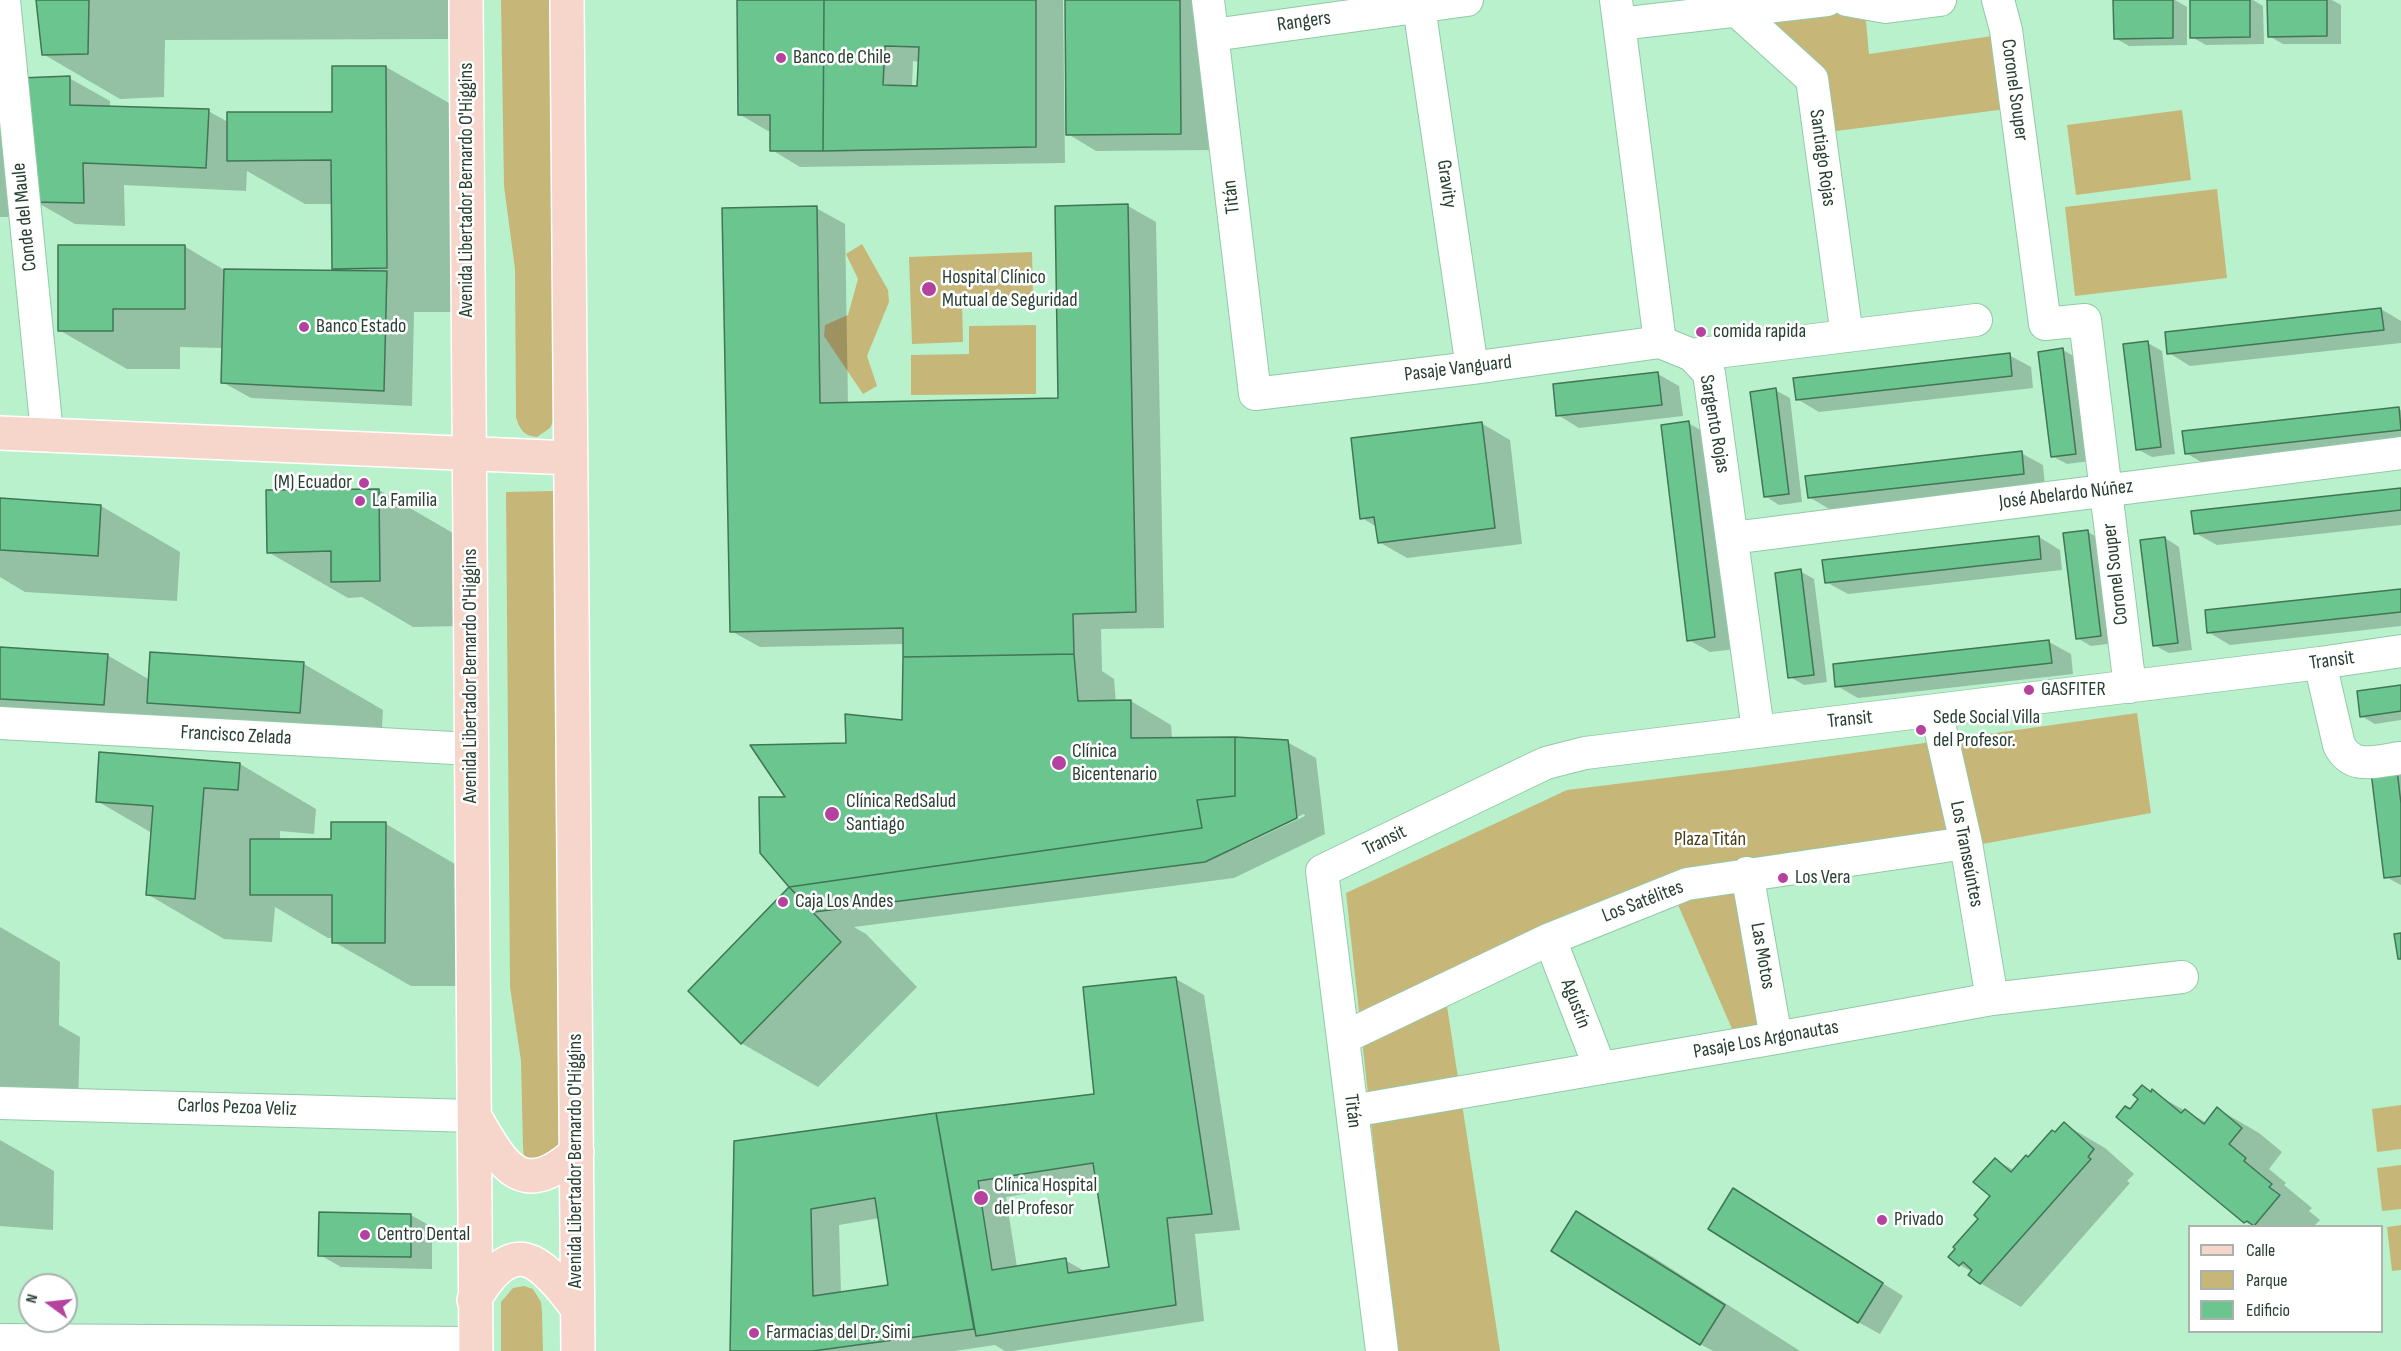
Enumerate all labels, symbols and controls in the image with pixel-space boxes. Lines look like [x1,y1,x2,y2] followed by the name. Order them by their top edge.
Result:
[1276,6,1332,38] street label: Rangers
[1995,38,2033,142] street label: Coronel Souper
[793,46,891,70] place label: Banco de Chile
[774,51,788,65] marker: Banco de Chile
[455,63,479,317] street label: Avenida Libertador Bernardo O'Higgins
[1803,108,1841,208] street label: Santiago Rojas
[1431,158,1461,210] street label: Gravity
[7,162,43,272] street label: Conde del Maule
[1218,179,1246,215] street label: Titán
[942,266,1078,313] place label: Hospital Clínico Mutual de Seguridad
[920,280,938,298] marker: Hospital Clínico Mutual de Seguridad
[316,315,406,339] place label: Banco Estado
[297,320,311,334] marker: Banco Estado
[1713,320,1806,344] place label: comida rapida
[1694,325,1708,339] marker: comida rapida
[1403,351,1513,387] street label: Pasaje Vanguard
[1694,373,1734,475] street label: Sargento Rojas
[274,471,352,495] place label: (M) Ecuador
[1998,475,2134,515] street label: José Abelardo Núñez
[357,476,371,490] marker: (M) Ecuador
[372,489,437,513] place label: La Familia
[353,494,367,508] marker: La Familia
[2098,522,2134,626] street label: Coronel Souper
[459,549,483,803] street label: Avenida Libertador Bernardo O'Higgins
[2308,646,2356,676] street label: Transit
[2041,678,2106,702] place label: GASFITER
[2022,683,2036,697] marker: GASFITER
[1826,706,1874,734] street label: Transit
[1933,706,2040,753] place label: Sede Social Villa del Profesor.
[180,721,292,751] street label: Francisco Zelada
[1914,723,1928,737] marker: Sede Social Villa del Profesor.
[1072,740,1157,787] place label: Clínica Bicentenario
[1050,754,1068,772] marker: Clínica Bicentenario
[846,790,956,837] place label: Clínica RedSalud Santiago
[1944,799,1988,909] street label: Los Transeúntes
[823,805,841,823] marker: Clínica RedSalud Santiago
[1359,820,1411,862] street label: Transit
[1674,828,1746,852] park label: Plaza Titán
[1795,866,1850,890] place label: Los Vera
[1776,871,1790,885] marker: Los Vera
[1599,876,1687,928] street label: Los Satélites
[795,890,893,914] place label: Caja Los Andes
[776,895,790,909] marker: Caja Los Andes
[1744,921,1780,991] street label: Las Motos
[1555,976,1595,1032] street label: Agustín
[1691,1015,1841,1065] street label: Pasaje Los Argonautas
[564,1034,588,1288] street label: Avenida Libertador Bernardo O'Higgins
[1338,1093,1366,1129] street label: Titán
[177,1094,297,1122] street label: Carlos Pezoa Veliz
[994,1174,1097,1221] place label: Clínica Hospital del Profesor
[972,1189,990,1207] marker: Clínica Hospital del Profesor
[1894,1208,1944,1232] place label: Privado
[1875,1213,1889,1227] marker: Privado
[377,1223,470,1247] place label: Centro Dental
[2188,1225,2383,1333] legend
[358,1228,372,1242] marker: Centro Dental
[2246,1240,2275,1261] text: Calle
[2246,1270,2287,1291] text: Parque
[18,1273,78,1333] north arrow
[22,1292,42,1305] text: N
[2246,1300,2290,1321] text: Edificio
[766,1321,910,1345] place label: Farmacias del Dr. Simi
[747,1326,761,1340] marker: Farmacias del Dr. Simi

